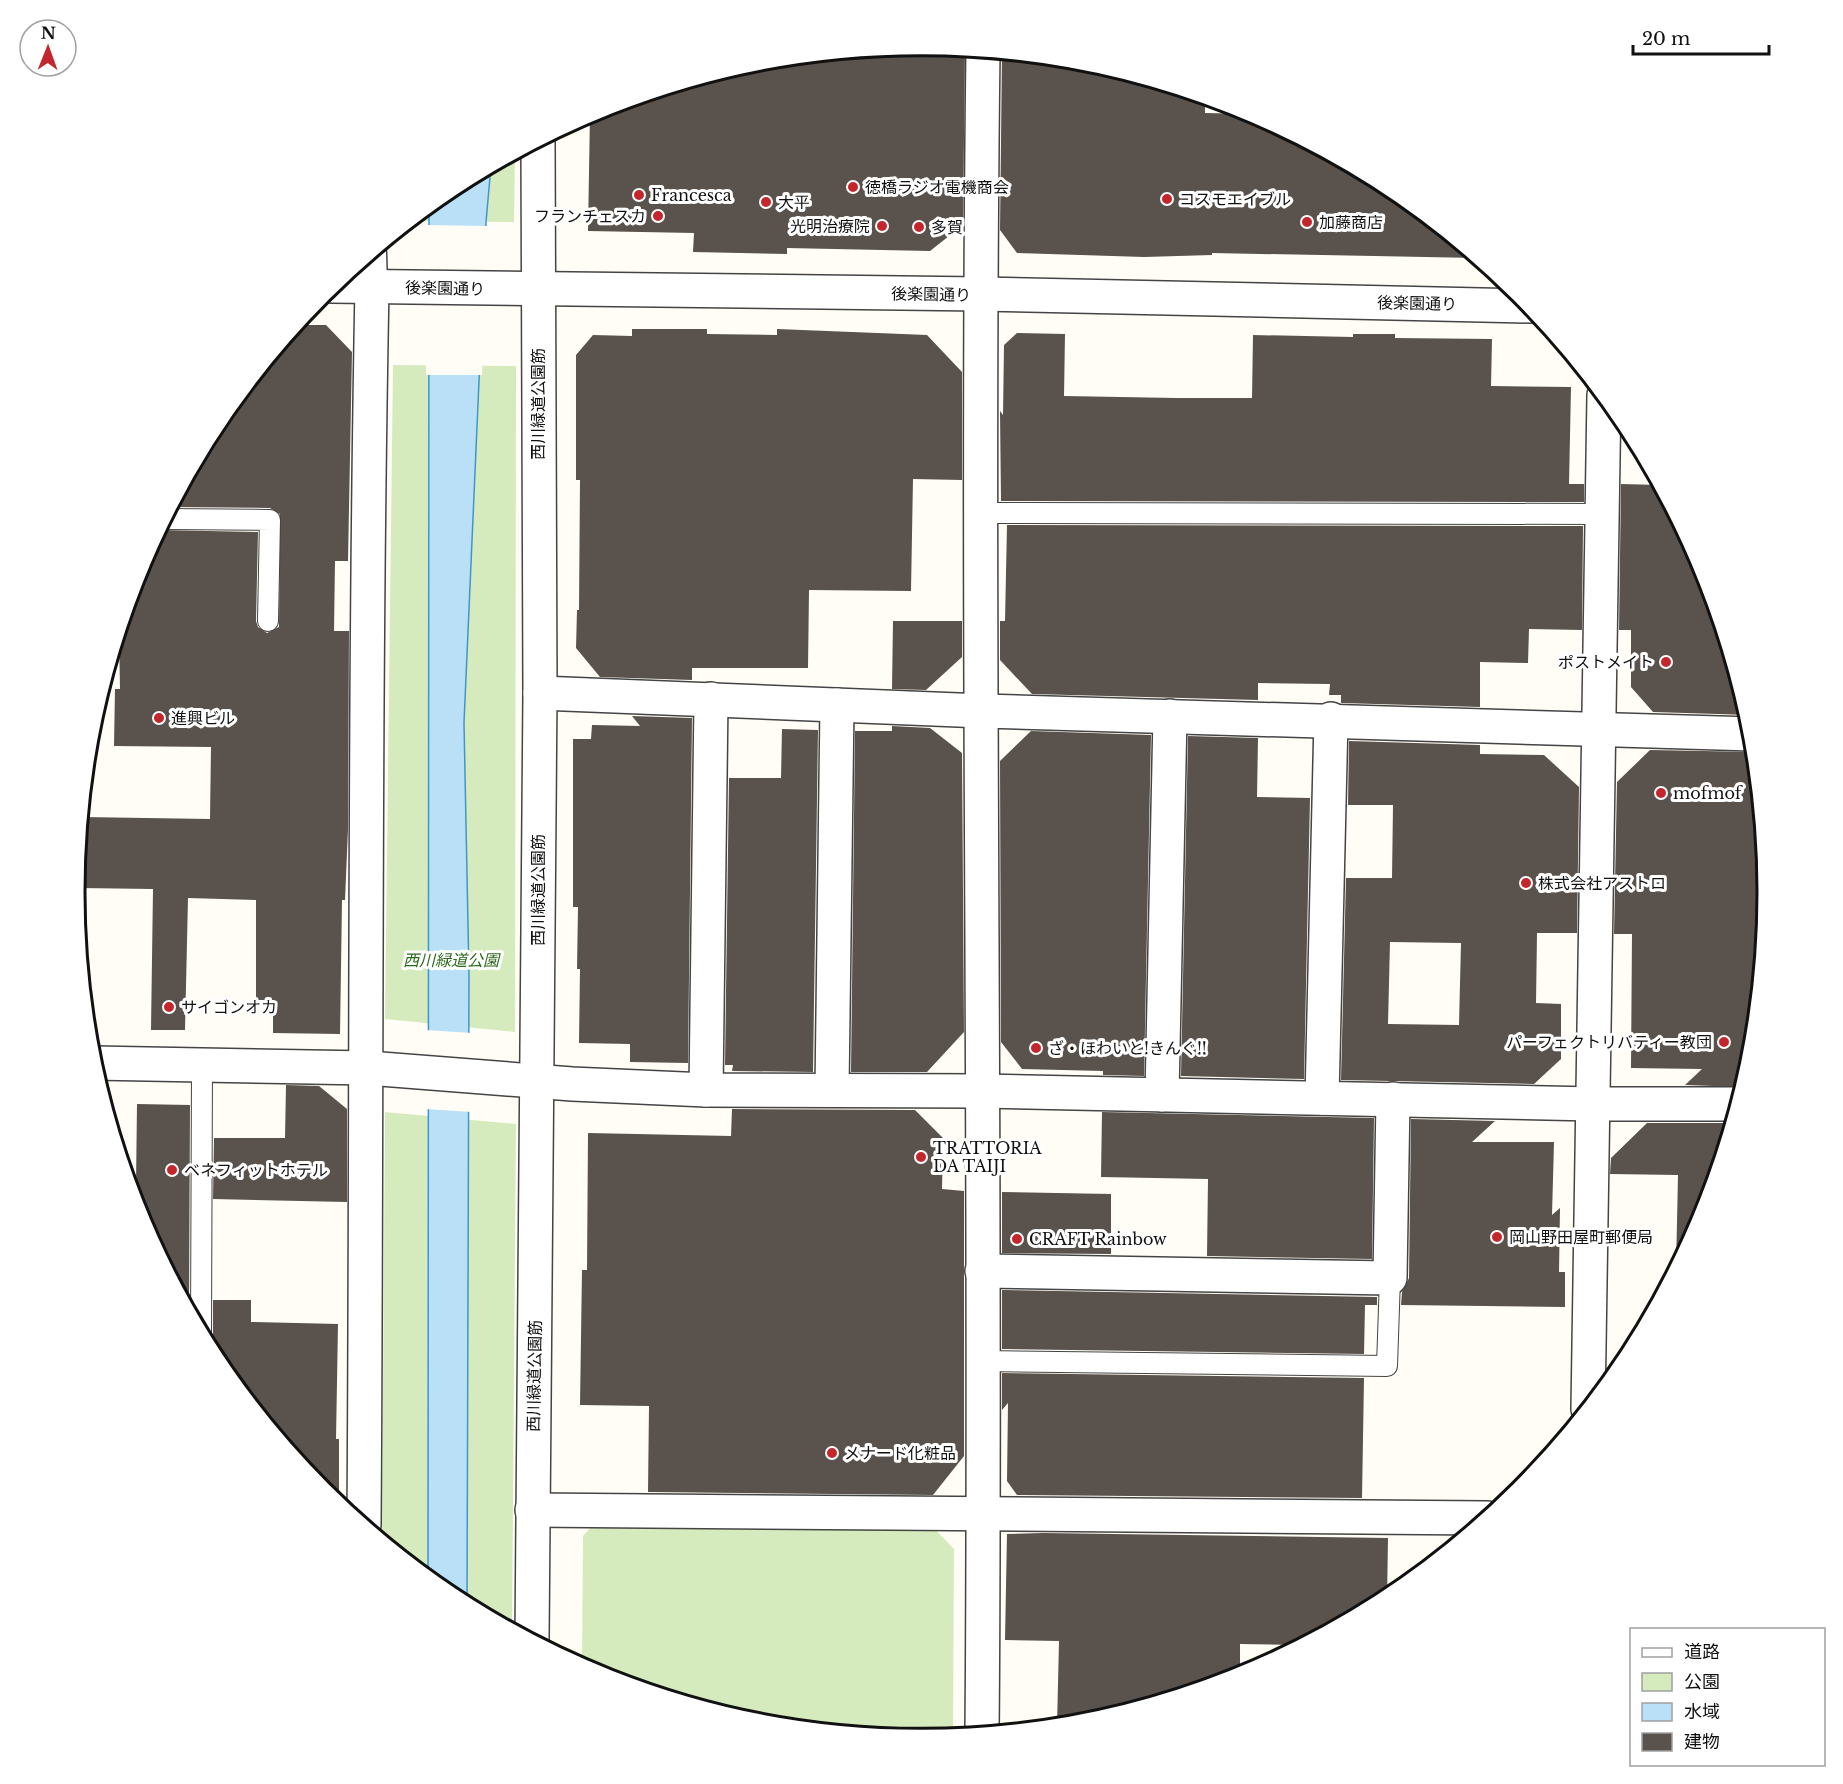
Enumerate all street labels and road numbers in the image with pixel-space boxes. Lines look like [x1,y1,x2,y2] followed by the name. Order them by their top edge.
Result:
[405,277,485,299] street label: 後楽園通り
[891,283,971,305] street label: 後楽園通り
[1377,292,1457,314] street label: 後楽園通り
[528,348,548,460] street label: 西川緑道公園筋
[528,834,548,946] street label: 西川緑道公園筋
[523,1320,545,1432] street label: 西川緑道公園筋

